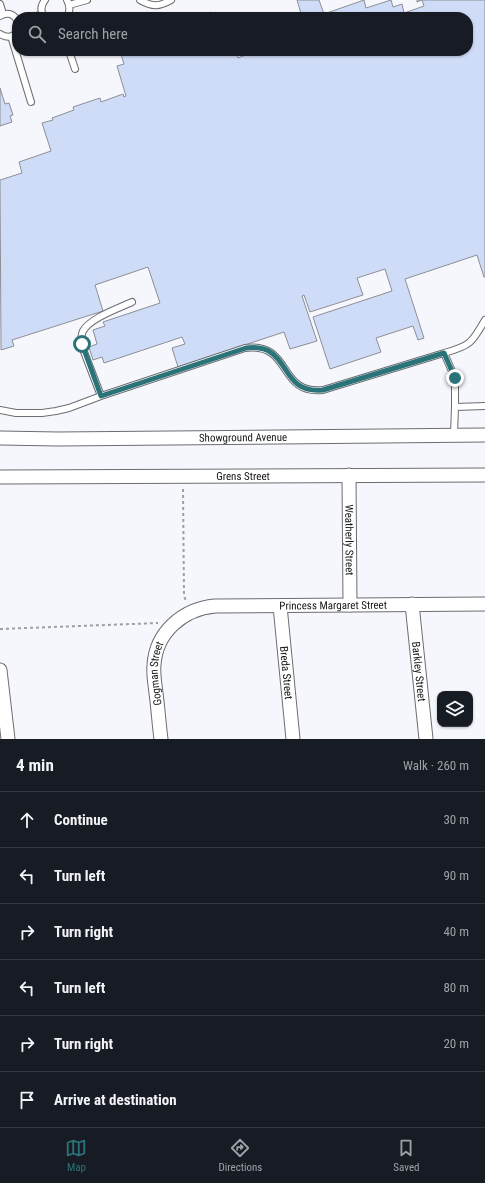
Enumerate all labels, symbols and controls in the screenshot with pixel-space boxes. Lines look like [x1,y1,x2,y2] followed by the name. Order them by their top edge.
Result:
[12,12,473,56] search box
[26,23,48,45] icon: search
[58,25,128,43] text: Search here
[73,335,91,353] route start
[446,369,464,387] route end
[199,431,287,445] street label: Showground Avenue
[216,470,270,483] street label: Grens Street
[342,504,356,576] street label: Weatherly Street
[279,599,387,613] street label: Princess Margaret Street
[148,639,166,706] street label: Gogman Street
[409,641,428,702] street label: Barkley Street
[277,645,295,700] street label: Breda Street
[437,691,473,727] map controls
[437,691,473,727] button: layers
[16,755,54,775] text: 4 min
[403,758,469,773] text: Walk · 260 m
[16,809,38,831] icon: ahead
[54,811,108,829] text: Continue
[443,812,469,827] text: 30 m
[16,865,38,887] icon: left
[54,867,105,885] text: Turn left
[443,868,469,883] text: 90 m
[16,921,38,943] icon: right
[54,923,113,941] text: Turn right
[443,924,469,939] text: 40 m
[16,977,38,999] icon: left
[54,979,105,997] text: Turn left
[443,980,469,995] text: 80 m
[16,1033,38,1055] icon: right
[54,1035,113,1053] text: Turn right
[443,1036,469,1051] text: 20 m
[16,1089,38,1111] icon: arrive
[54,1091,177,1109] text: Arrive at destination
[65,1137,87,1174] tab: Map
[218,1137,262,1174] tab: Directions
[393,1137,420,1174] tab: Saved

